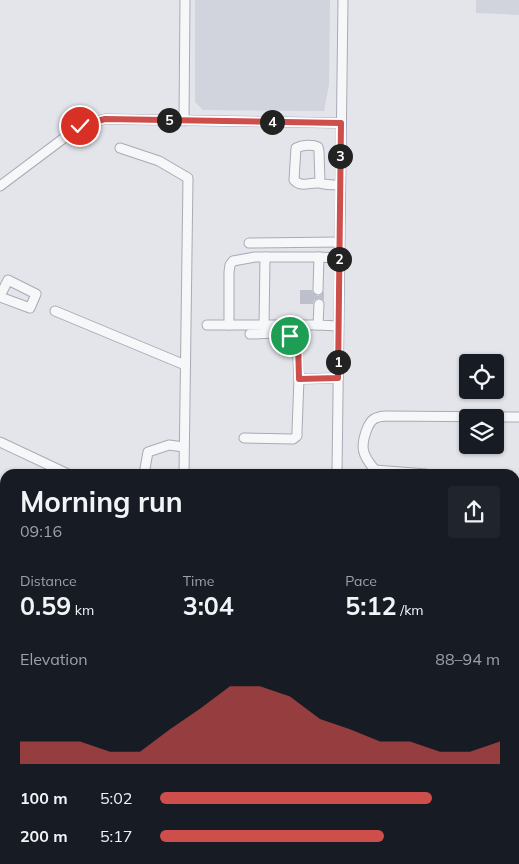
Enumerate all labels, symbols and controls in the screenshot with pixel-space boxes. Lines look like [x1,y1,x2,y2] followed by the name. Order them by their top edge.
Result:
[59,105,101,147] pin
[156,108,182,132] pin: 5
[260,110,284,134] pin: 4
[165,111,174,129] text: 5
[66,112,94,140] icon: check
[268,113,277,131] text: 4
[328,144,352,168] pin: 3
[336,147,345,165] text: 3
[326,246,352,272] pin: 2
[335,250,344,268] text: 2
[269,315,311,357] pin
[276,322,304,350] icon: arrive
[326,350,350,374] pin: 1
[334,353,343,371] text: 1
[459,354,504,454] map controls
[459,354,504,399] button: locate
[459,409,504,454] button: layers
[20,484,183,519] text: Morning run
[448,486,500,538] button: share
[20,521,62,541] text: 09:16
[20,572,77,590] text: Distance
[183,572,214,590] text: Time
[345,572,377,590] text: Pace
[20,590,71,621] text: 0.59
[183,590,234,621] text: 3:04
[345,590,397,621] text: 5:12
[71,601,94,619] text: km
[397,601,424,619] text: /km
[20,649,88,669] text: Elevation
[435,649,500,669] text: 88–94 m
[20,788,68,808] text: 100 m
[100,788,132,808] text: 5:02
[20,826,68,846] text: 200 m
[100,826,132,846] text: 5:17

